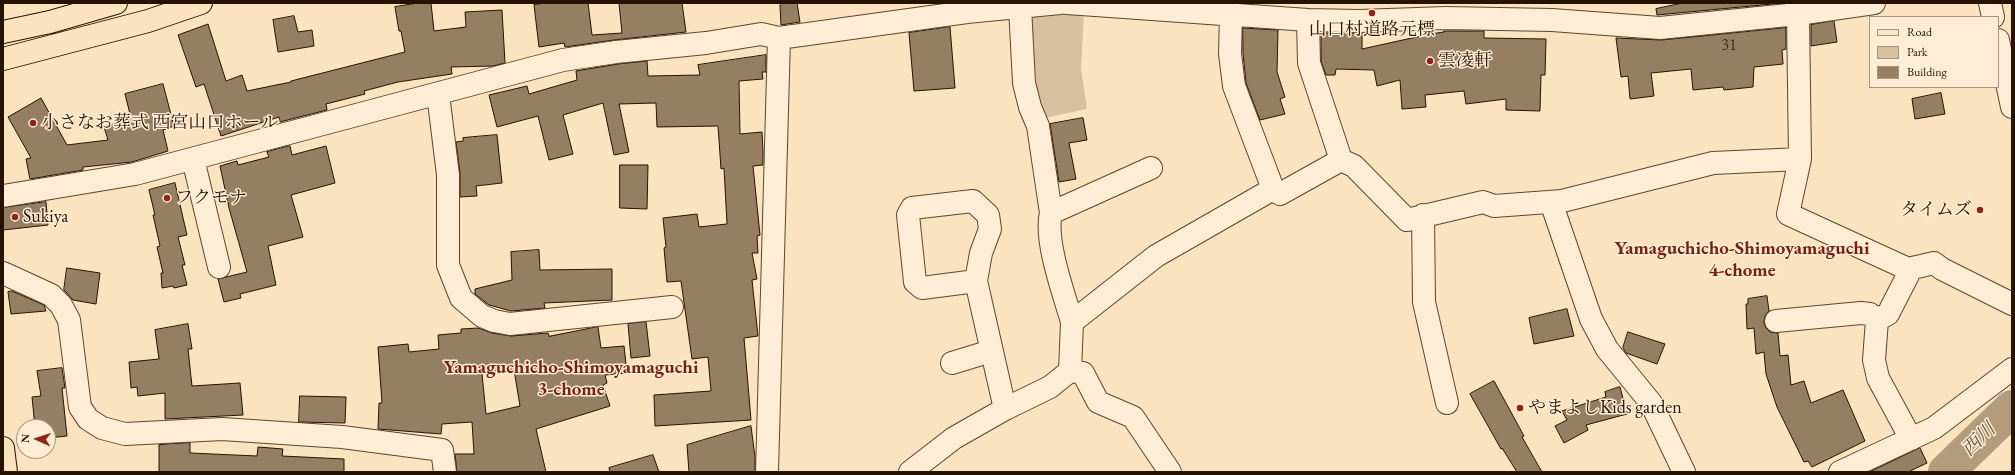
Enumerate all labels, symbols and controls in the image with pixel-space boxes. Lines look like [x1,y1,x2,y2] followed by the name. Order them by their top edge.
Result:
[1367,8,1377,18] marker: 山口村道路元標
[1869,16,1999,88] legend
[1309,19,1435,41] place label: 山口村道路元標
[1907,24,1932,40] text: Road
[1721,36,1737,56] house number: 31
[1907,44,1927,60] text: Park
[1438,50,1492,72] place label: 雲凌軒
[1425,56,1435,66] marker: 雲凌軒
[1907,64,1947,80] text: Building
[41,112,279,134] place label: 小さなお葬式 西宮山口ホール
[28,118,38,128] marker: 小さなお葬式 西宮山口ホール
[175,187,247,209] place label: フクモナ
[162,193,172,203] marker: フクモナ
[1900,199,1972,221] place label: タイムズ
[1975,205,1985,215] marker: タイムズ
[23,206,69,228] place label: Sukiya
[10,212,20,222] marker: Sukiya
[1614,238,1870,282] district label: Yamaguchicho-Shimoyamaguchi 4-chome
[443,357,699,401] district label: Yamaguchicho-Shimoyamaguchi 3-chome
[1528,397,1682,419] place label: やまよしKids garden
[1515,403,1525,413] marker: やまよしKids garden
[16,419,56,459] north arrow
[1957,419,2001,461] water label: 西川
[18,434,32,443] text: N

